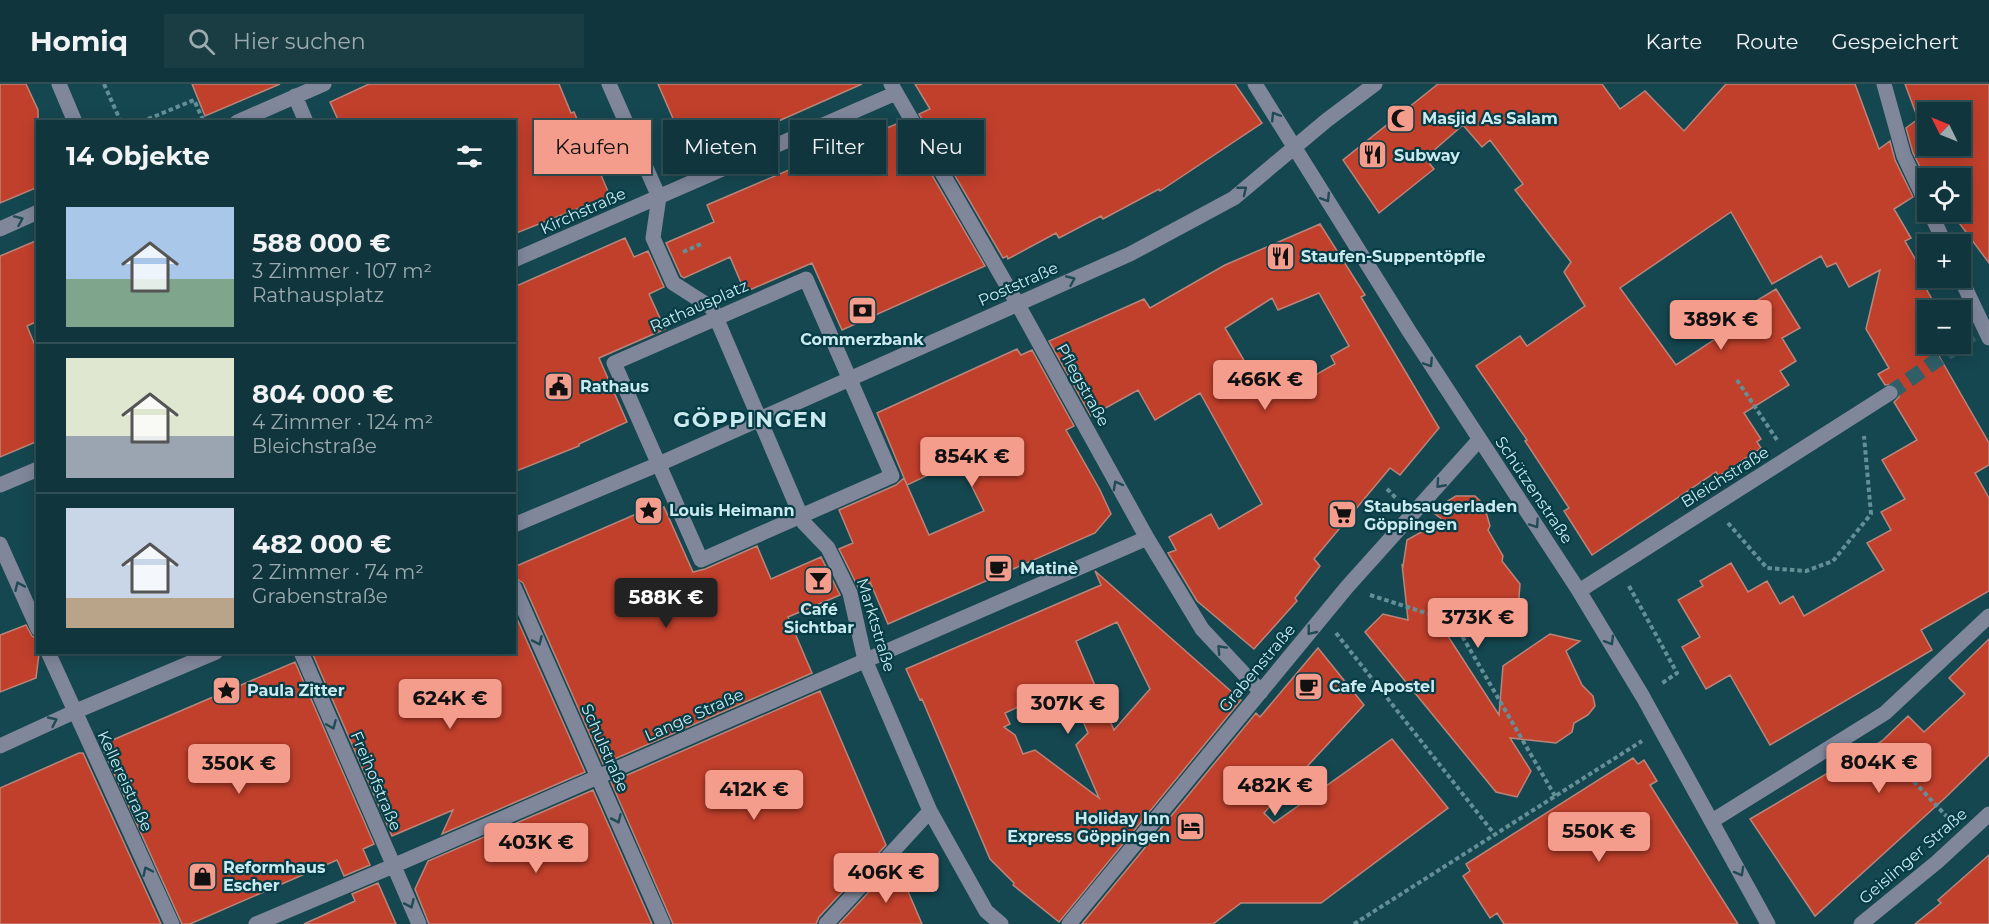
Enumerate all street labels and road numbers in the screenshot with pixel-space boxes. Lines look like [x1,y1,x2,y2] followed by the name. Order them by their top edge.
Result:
[537,184,629,238] street label: Kirchstraße
[975,258,1061,310] street label: Poststraße
[647,276,751,336] street label: Rathausplatz
[1052,340,1114,430] street label: Pflegstraße
[1491,433,1577,547] street label: Schützenstraße
[1678,442,1772,512] street label: Bleichstraße
[853,576,899,674] street label: Marktstraße
[1215,620,1299,716] street label: Grabenstraße
[642,685,746,745] street label: Lange Straße
[577,701,633,795] street label: Schulstraße
[93,728,157,834] street label: Kellereistraße
[346,728,406,834] street label: Freihofstraße
[1855,804,1971,908] street label: Geislinger Straße

